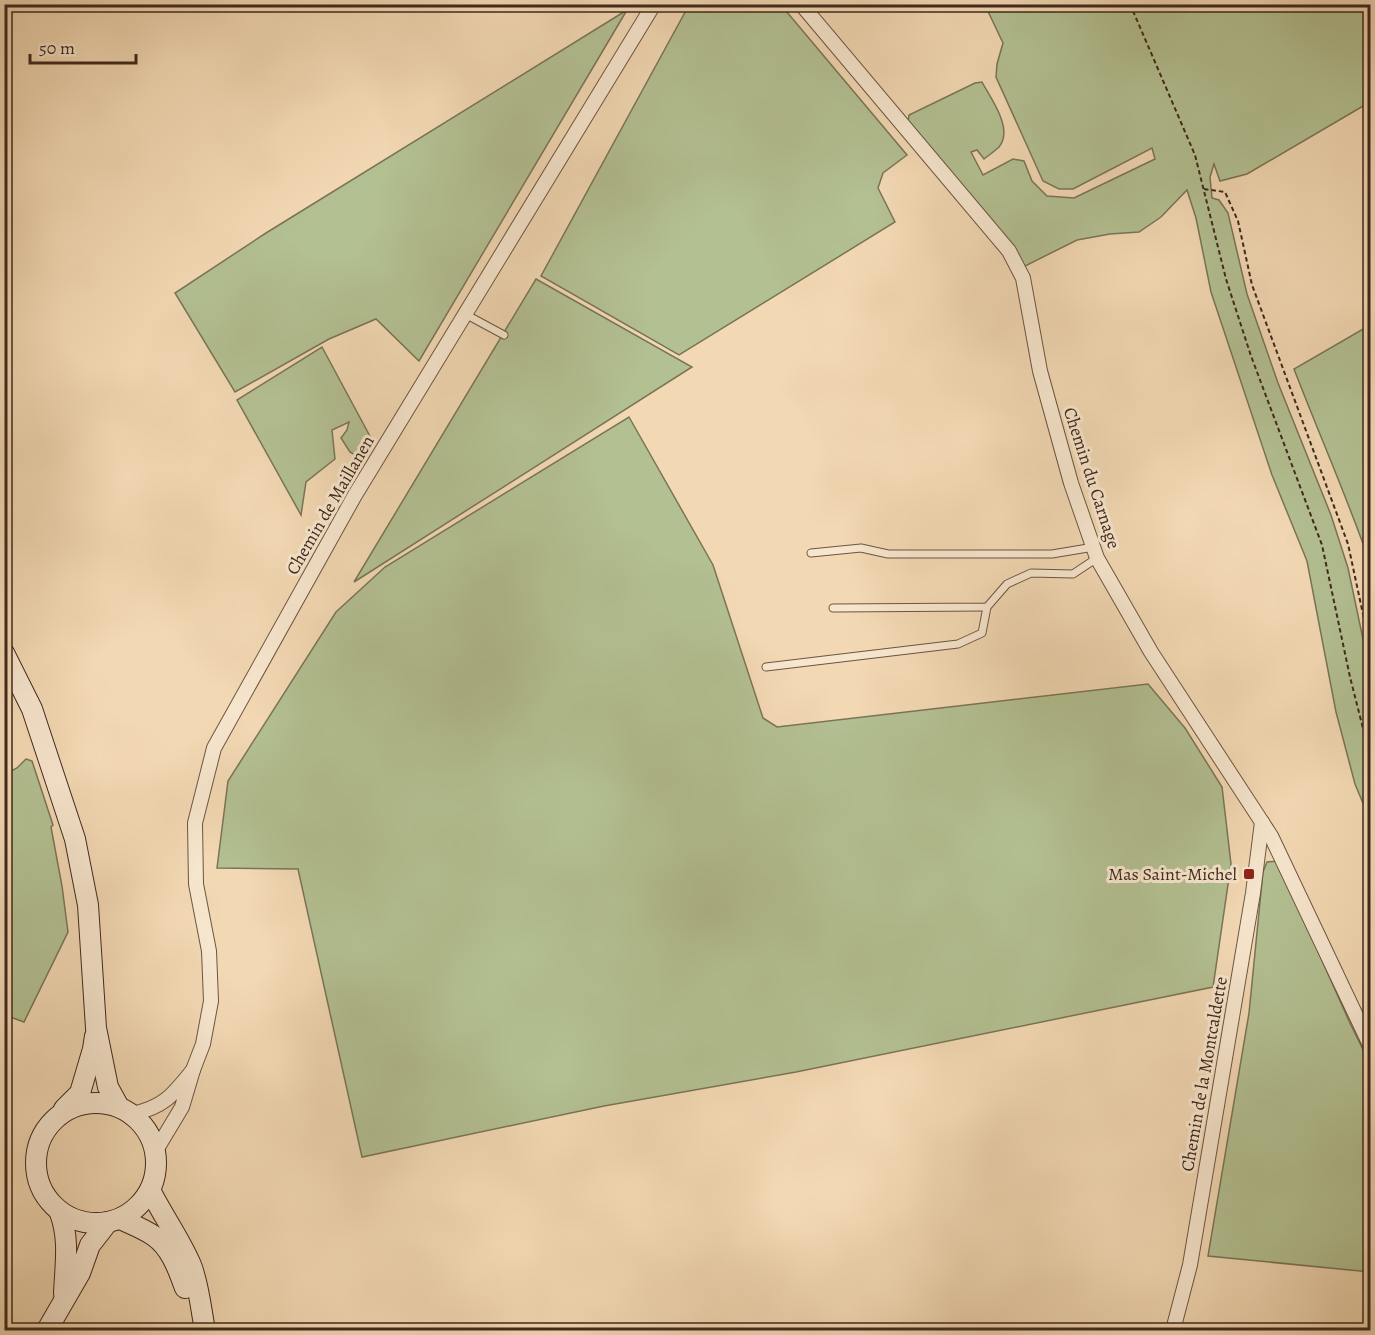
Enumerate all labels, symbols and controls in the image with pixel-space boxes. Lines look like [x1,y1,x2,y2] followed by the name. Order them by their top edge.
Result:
[30,27,136,65] scale bar
[39,36,75,60] text: 50 m
[1058,404,1126,552] street label: Chemin du Carnage
[280,431,380,579] street label: Chemin de Maillanen
[1108,862,1238,886] place label: Mas Saint-Michel
[1242,867,1256,881] marker: Mas Saint-Michel
[1175,975,1233,1173] street label: Chemin de la Montcaldette

